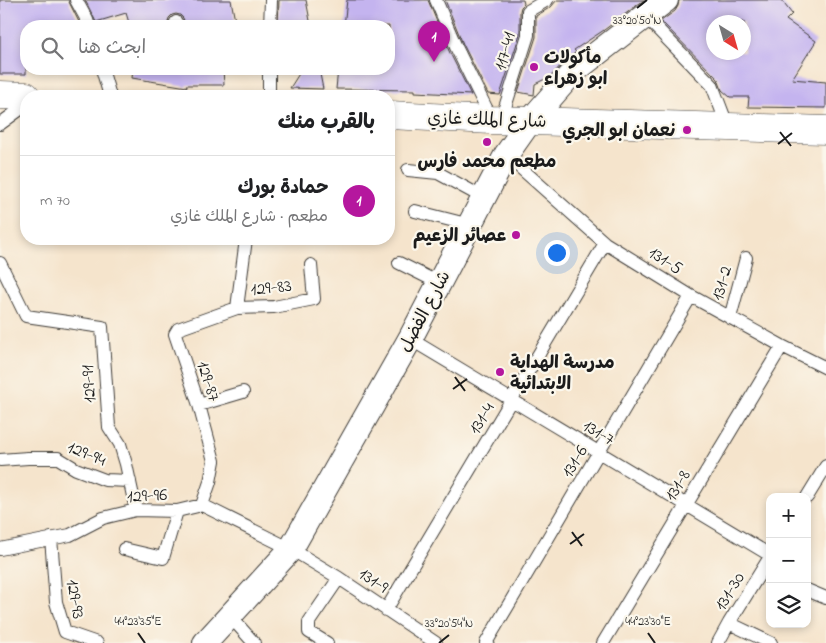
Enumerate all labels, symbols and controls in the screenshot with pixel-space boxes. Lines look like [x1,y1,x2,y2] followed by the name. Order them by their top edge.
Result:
[613,12,661,30] text: 33°20'50"N
[706,15,751,60] north arrow
[20,20,395,75] search box
[418,21,450,62] pin: 1
[488,29,524,74] street label: 117-41
[38,34,66,62] icon: search
[78,35,146,62] text: ابحث هنا
[544,46,607,93] place label: مأكولات ابو زهراء
[528,61,540,73] marker: مأكولات ابو زهراء
[427,106,547,136] street label: شارع الملك غازي
[278,108,375,138] text: بالقرب منك
[562,119,677,145] place label: نعمان ابو الجري
[681,124,693,136] marker: نعمان ابو الجري
[481,136,493,148] marker: مطعم محمد فارس
[418,150,556,176] place label: مطعم محمد فارس
[238,175,328,202] text: حمادة بورك
[40,189,70,213] text: 70 m
[356,189,362,213] text: 1
[170,205,328,229] text: مطعم · شارع الملك غازي
[413,224,506,250] place label: عصائر الزعيم
[510,229,522,241] marker: عصائر الزعيم
[544,240,570,266] your location
[643,241,687,282] street label: 131-5
[706,263,740,304] street label: 131-2
[393,266,458,357] street label: شارع الفضل
[249,274,293,304] street label: 129-83
[510,351,615,398] place label: مدرسة الهداية الابتدائية
[188,358,226,406] street label: 129-87
[76,364,104,404] street label: 129-91
[494,366,506,378] marker: مدرسة الهداية الابتدائية
[463,398,503,440] street label: 131-4
[577,414,619,454] street label: 131-7
[63,435,110,475] street label: 129-94
[556,441,596,483] street label: 131-6
[659,465,698,507] street label: 131-8
[126,483,168,511] street label: 129-96
[766,493,811,628] map controls
[766,493,811,538] button: +
[766,538,811,583] button: −
[353,562,393,601] street label: 131-9
[709,568,752,616] street label: 131-30
[58,578,90,621] street label: 129-93
[766,583,811,628] button: layers
[114,613,162,631] text: 44°23'35"E
[625,613,671,631] text: 44°23'30"E
[425,615,473,633] text: 33°20'54"N

